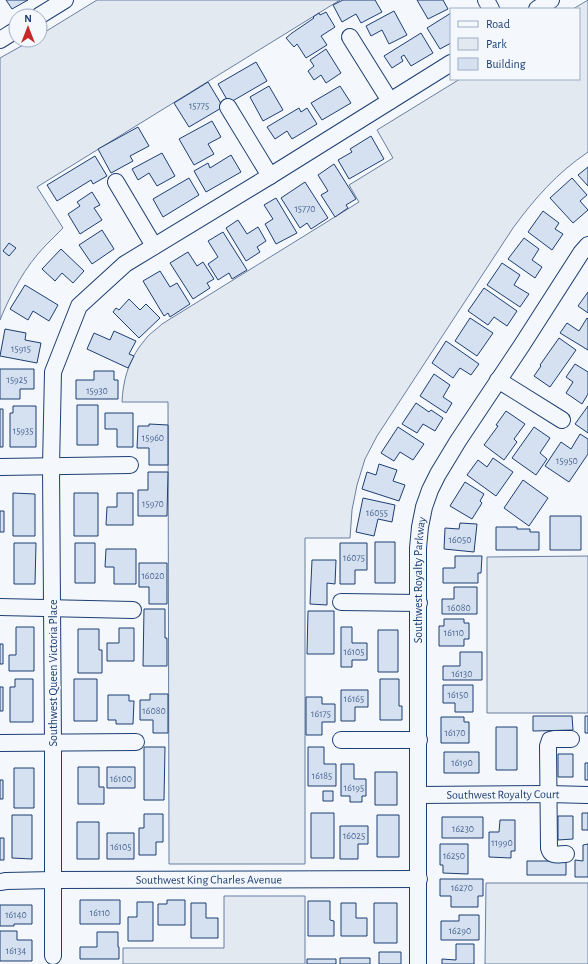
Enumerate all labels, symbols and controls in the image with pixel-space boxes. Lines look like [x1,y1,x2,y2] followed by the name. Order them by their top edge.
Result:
[8,8,48,48] north arrow
[450,8,580,80] legend
[24,13,32,24] text: N
[486,18,510,30] text: Road
[486,38,507,50] text: Park
[486,58,526,70] text: Building
[189,101,209,111] house number: 15775
[294,204,316,214] house number: 15770
[11,344,31,354] house number: 15915
[6,375,28,385] house number: 15925
[86,386,108,396] house number: 15930
[13,426,33,436] house number: 15935
[142,433,164,443] house number: 15960
[556,456,578,466] house number: 15950
[142,499,164,509] house number: 15970
[366,508,388,518] house number: 16055
[412,516,429,643] street label: Southwest Royalty Parkway
[449,535,471,545] house number: 16050
[343,553,365,563] house number: 16075
[141,571,165,581] house number: 16020
[47,600,60,746] street label: Southwest Queen Victoria Place
[447,603,471,613] house number: 16080
[444,628,464,638] house number: 16110
[343,647,365,657] house number: 16105
[452,669,472,679] house number: 16130
[447,690,469,700] house number: 16150
[344,694,364,704] house number: 16165
[142,706,166,716] house number: 16080
[311,709,331,719] house number: 16175
[444,728,466,738] house number: 16170
[451,758,473,768] house number: 16190
[312,771,332,781] house number: 16185
[110,774,132,784] house number: 16100
[344,783,364,793] house number: 16195
[446,788,560,801] street label: Southwest Royalty Court
[452,824,474,834] house number: 16230
[343,831,365,841] house number: 16025
[491,838,513,848] house number: 11990
[110,842,132,852] house number: 16105
[443,851,465,861] house number: 16250
[136,873,282,886] street label: Southwest King Charles Avenue
[451,883,473,893] house number: 16270
[90,908,110,918] house number: 16110
[5,910,27,920] house number: 16140
[449,926,471,936] house number: 16290
[6,946,26,956] house number: 16134

